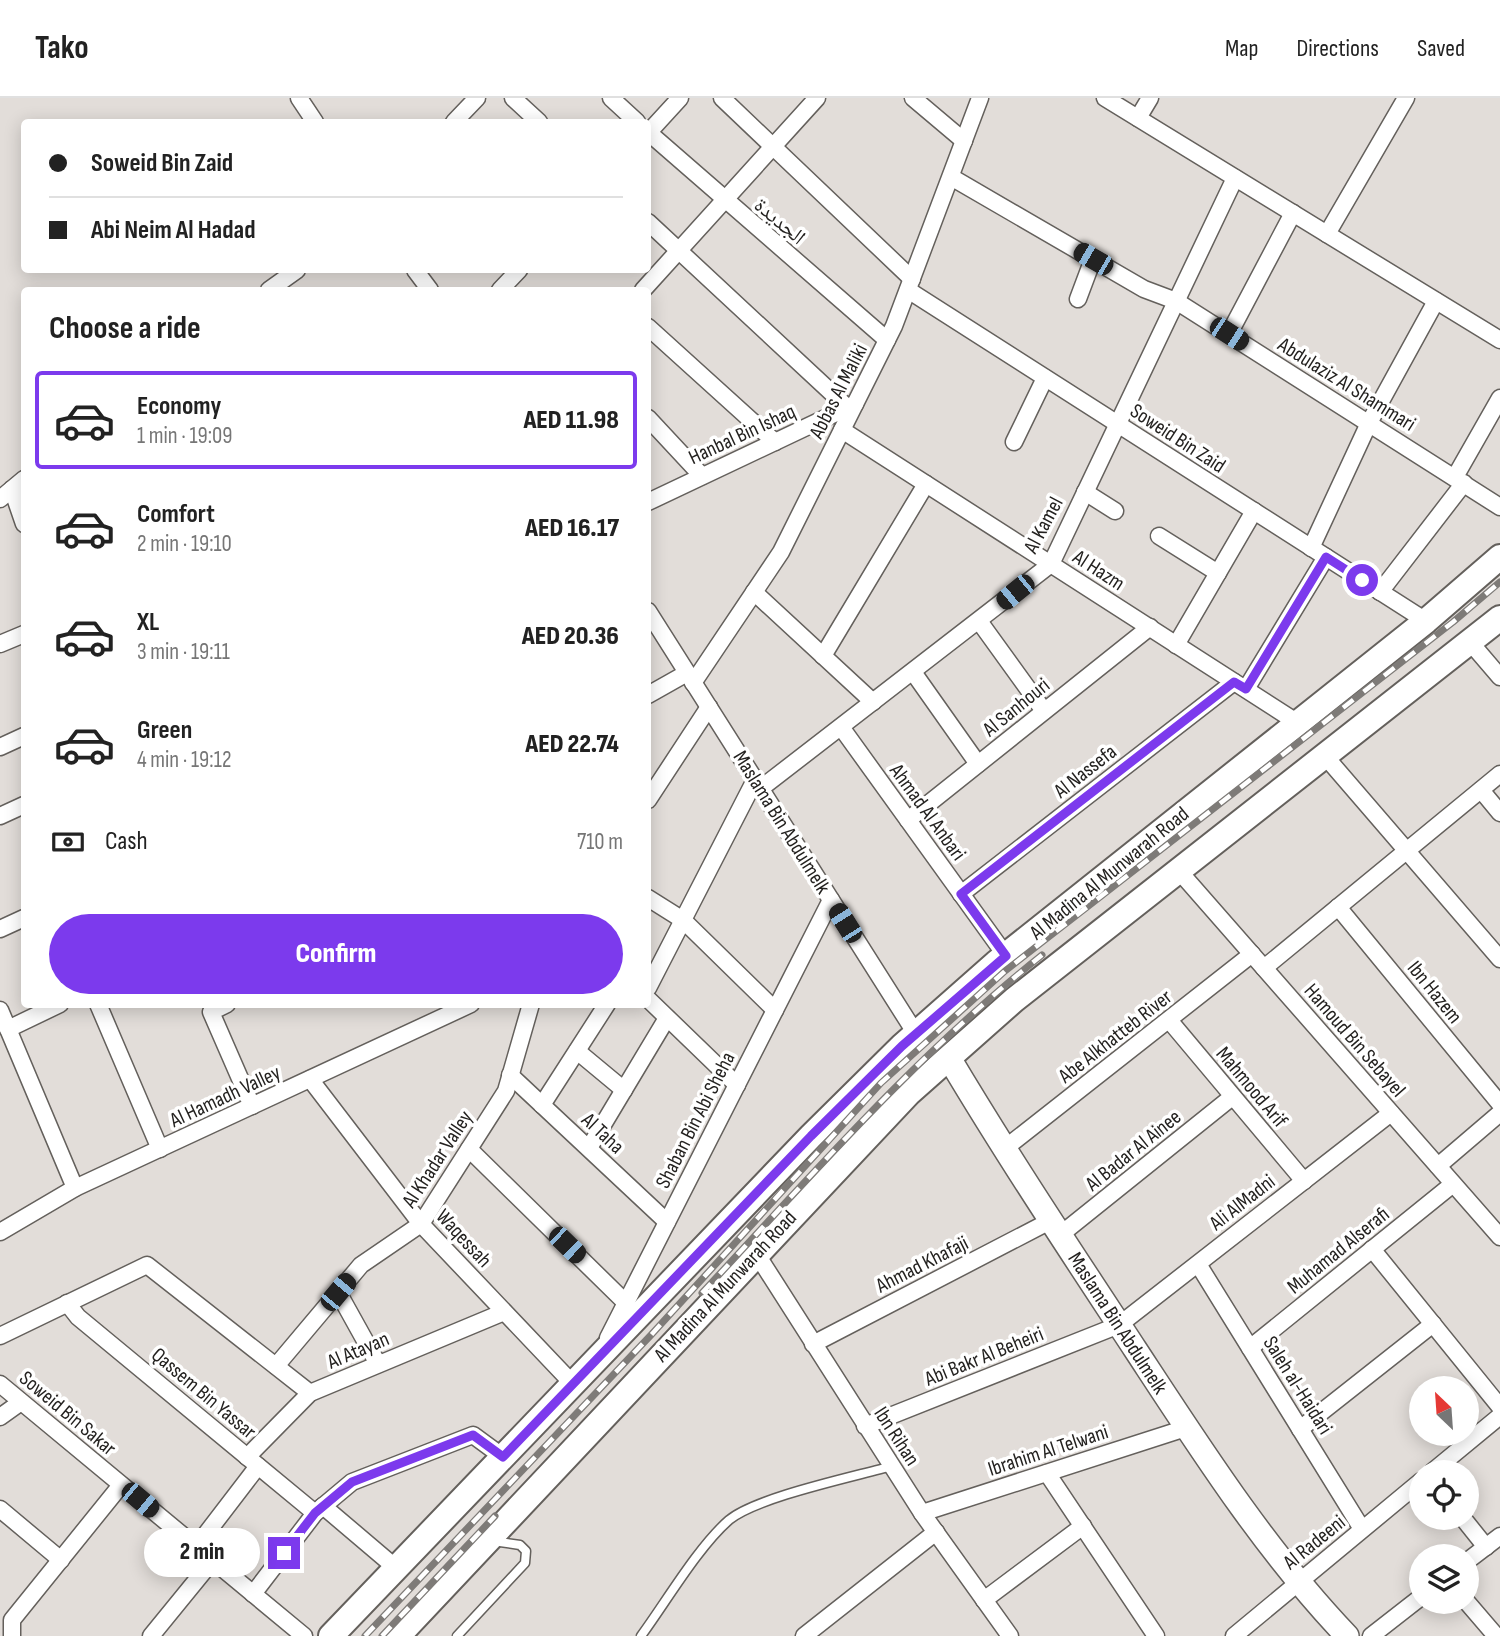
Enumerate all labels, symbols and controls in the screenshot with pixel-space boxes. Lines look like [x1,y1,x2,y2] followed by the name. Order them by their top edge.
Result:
[35,28,89,68] text: Tako
[1225,34,1258,63] text: Map
[1296,34,1379,63] text: Directions
[1417,34,1465,63] text: Saved
[91,148,233,179] text: Soweid Bin Zaid
[749,193,810,250] street label: الجديدة
[91,215,256,246] text: Abi Neim Al Hadad
[1070,239,1117,279] car
[49,309,201,348] text: Choose a ride
[1206,314,1253,354] car
[1273,332,1420,437] street label: Abdulaziz Al Shammari
[803,340,873,444] street label: Abbas Al Maliki
[53,389,116,452] icon: car
[137,391,221,422] text: Economy
[1125,398,1230,478] street label: Soweid Bin Zaid
[685,399,800,470] street label: Hanbal Bin Ishaq
[523,405,619,436] text: AED 11.98
[137,422,233,450] text: 1 min · 19:09
[1018,493,1069,558] street label: Al Kamel
[53,497,116,560] icon: car
[137,499,215,530] text: Comfort
[525,513,619,544] text: AED 16.17
[137,530,232,558] text: 2 min · 19:10
[1067,544,1129,596] street label: Al Hazm
[1346,564,1378,596] route start
[993,571,1038,613] car
[53,605,116,668] icon: car
[137,607,159,638] text: XL
[522,621,619,652] text: AED 20.36
[137,638,230,666] text: 3 min · 19:11
[977,673,1055,743] street label: Al Sanhouri
[53,713,116,776] icon: car
[137,715,192,746] text: Green
[525,729,619,760] text: AED 22.74
[1048,739,1122,804] street label: Al Nassefa
[137,746,231,774] text: 4 min · 19:12
[728,746,836,898] street label: Maslama Bin Abdulmelk
[884,758,971,866] street label: Ahmad Al Anbari
[1024,802,1194,946] street label: Al Madina Al Munwarah Road
[49,823,87,861] icon: cash
[105,826,148,857] text: Cash
[577,828,623,856] text: 710 m
[825,900,866,946] car
[49,914,623,994] button: Confirm
[1402,956,1467,1029] street label: Ibn Hazem
[1299,979,1411,1102] street label: Hamoud Bin Sebayel
[1053,984,1177,1089] street label: Abe Alkhatteb River
[1211,1042,1293,1134] street label: Mahmood Arif
[650,1048,741,1192] street label: Shaban Bin Abi Sheha
[165,1060,284,1133] street label: Al Hamadh Valley
[1080,1104,1186,1197] street label: Al Badar Al Ainee
[396,1106,478,1213] street label: Al Khadar Valley
[576,1107,629,1159] street label: Al Taha
[1204,1169,1280,1236] street label: Ali AlMadni
[1282,1202,1394,1299] street label: Muhamad Alserafi
[431,1204,497,1273] street label: Waqessah
[648,1206,802,1368] street label: Al Madina Al Munwarah Road
[545,1223,590,1267] car
[871,1231,973,1299] street label: Ahmad Khafaji
[1062,1248,1173,1399] street label: Maslama Bin Abdulmelk
[317,1269,360,1315] car
[920,1321,1047,1392] street label: Abi Bakr Al Beheiri
[323,1326,393,1375] street label: Al Atayan
[1258,1332,1338,1439] street label: Saleh al-Haidari
[146,1342,261,1444] street label: Qassem Bin Yassar
[14,1366,121,1461] street label: Soweid Bin Sakar
[1409,1376,1479,1446] north arrow
[1409,1376,1479,1614] map controls
[868,1402,925,1470] street label: Ibn Rihan
[985,1419,1111,1482] street label: Ibrahim Al Telwani
[1409,1460,1479,1530] button: locate
[118,1478,163,1522] car
[1277,1510,1350,1576] street label: Al Radeeni
[144,1528,260,1578] callout: 2 min
[268,1537,300,1569] route end
[180,1538,224,1566] text: 2 min
[1409,1544,1479,1614] button: layers

